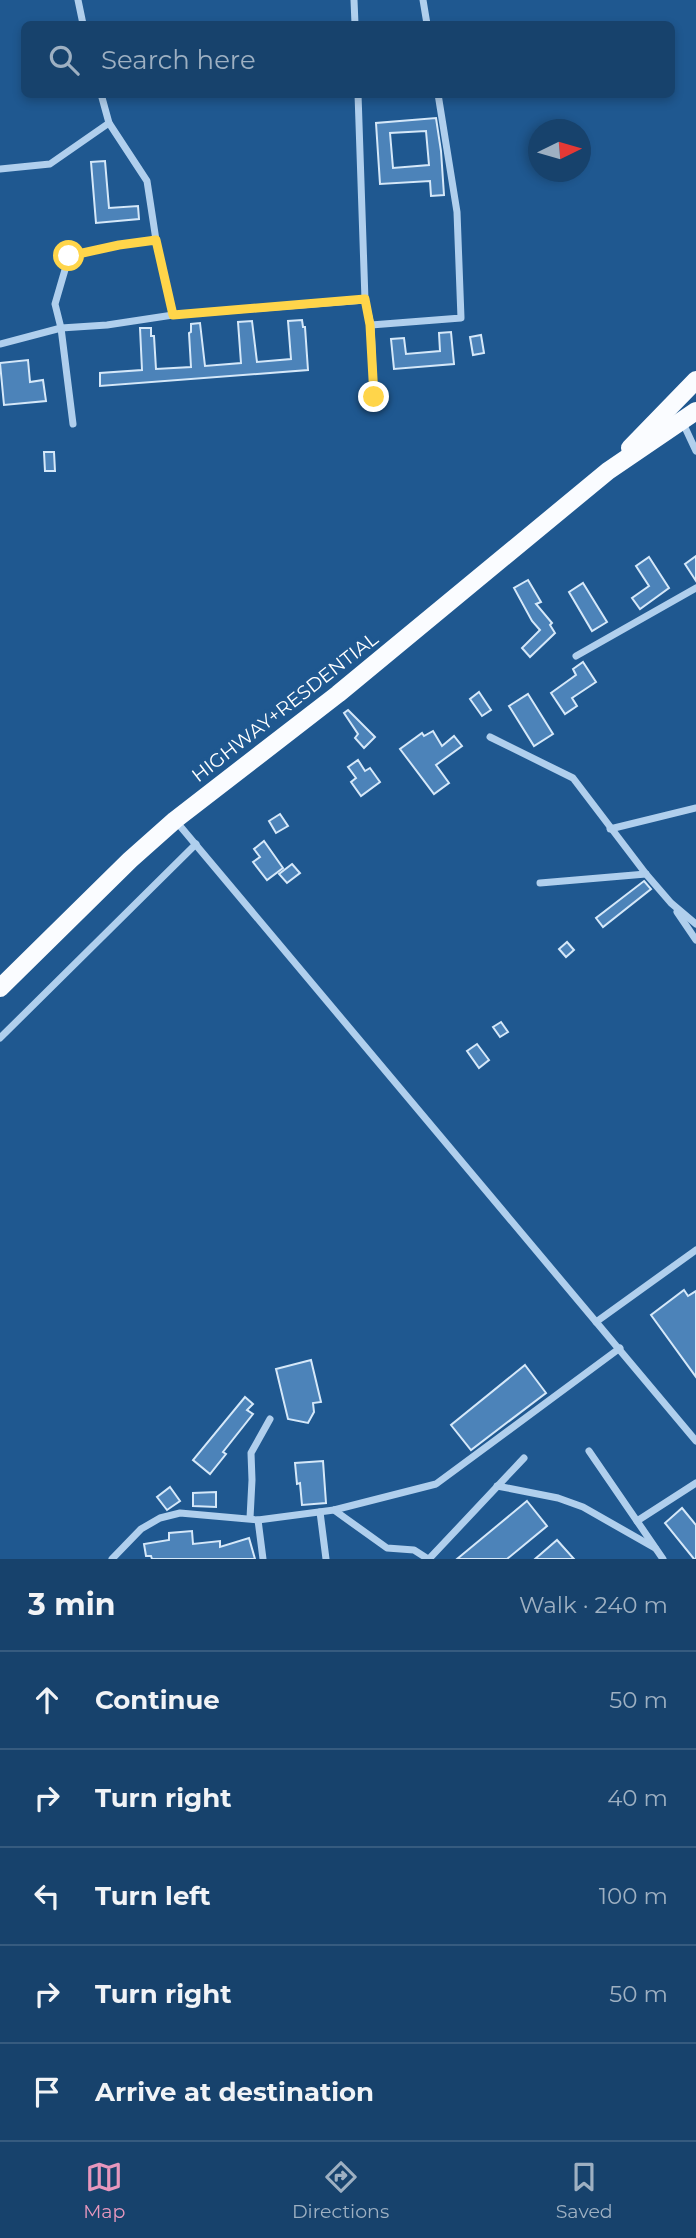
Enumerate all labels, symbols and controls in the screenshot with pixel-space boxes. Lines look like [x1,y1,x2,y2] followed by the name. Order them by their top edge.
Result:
[21,21,675,98] search box
[45,41,83,79] icon: search
[101,44,256,76] text: Search here
[528,119,591,182] north arrow
[53,240,84,271] route start
[358,381,389,412] route end
[187,627,383,787] street label: HIGHWAY+RESDENTIAL
[28,1586,115,1623] text: 3 min
[519,1591,668,1619] text: Walk · 240 m
[28,1681,66,1719] icon: ahead
[95,1684,220,1716] text: Continue
[609,1686,668,1714] text: 50 m
[28,1779,66,1817] icon: right
[95,1782,231,1814] text: Turn right
[607,1784,668,1812] text: 40 m
[28,1877,66,1915] icon: left
[95,1880,211,1912] text: Turn left
[599,1882,668,1910] text: 100 m
[28,1975,66,2013] icon: right
[95,1978,231,2010] text: Turn right
[609,1980,668,2008] text: 50 m
[28,2073,66,2111] icon: arrive
[95,2076,374,2108] text: Arrive at destination
[83,2158,125,2223] tab: Map
[292,2158,389,2223] tab: Directions
[556,2158,613,2223] tab: Saved

